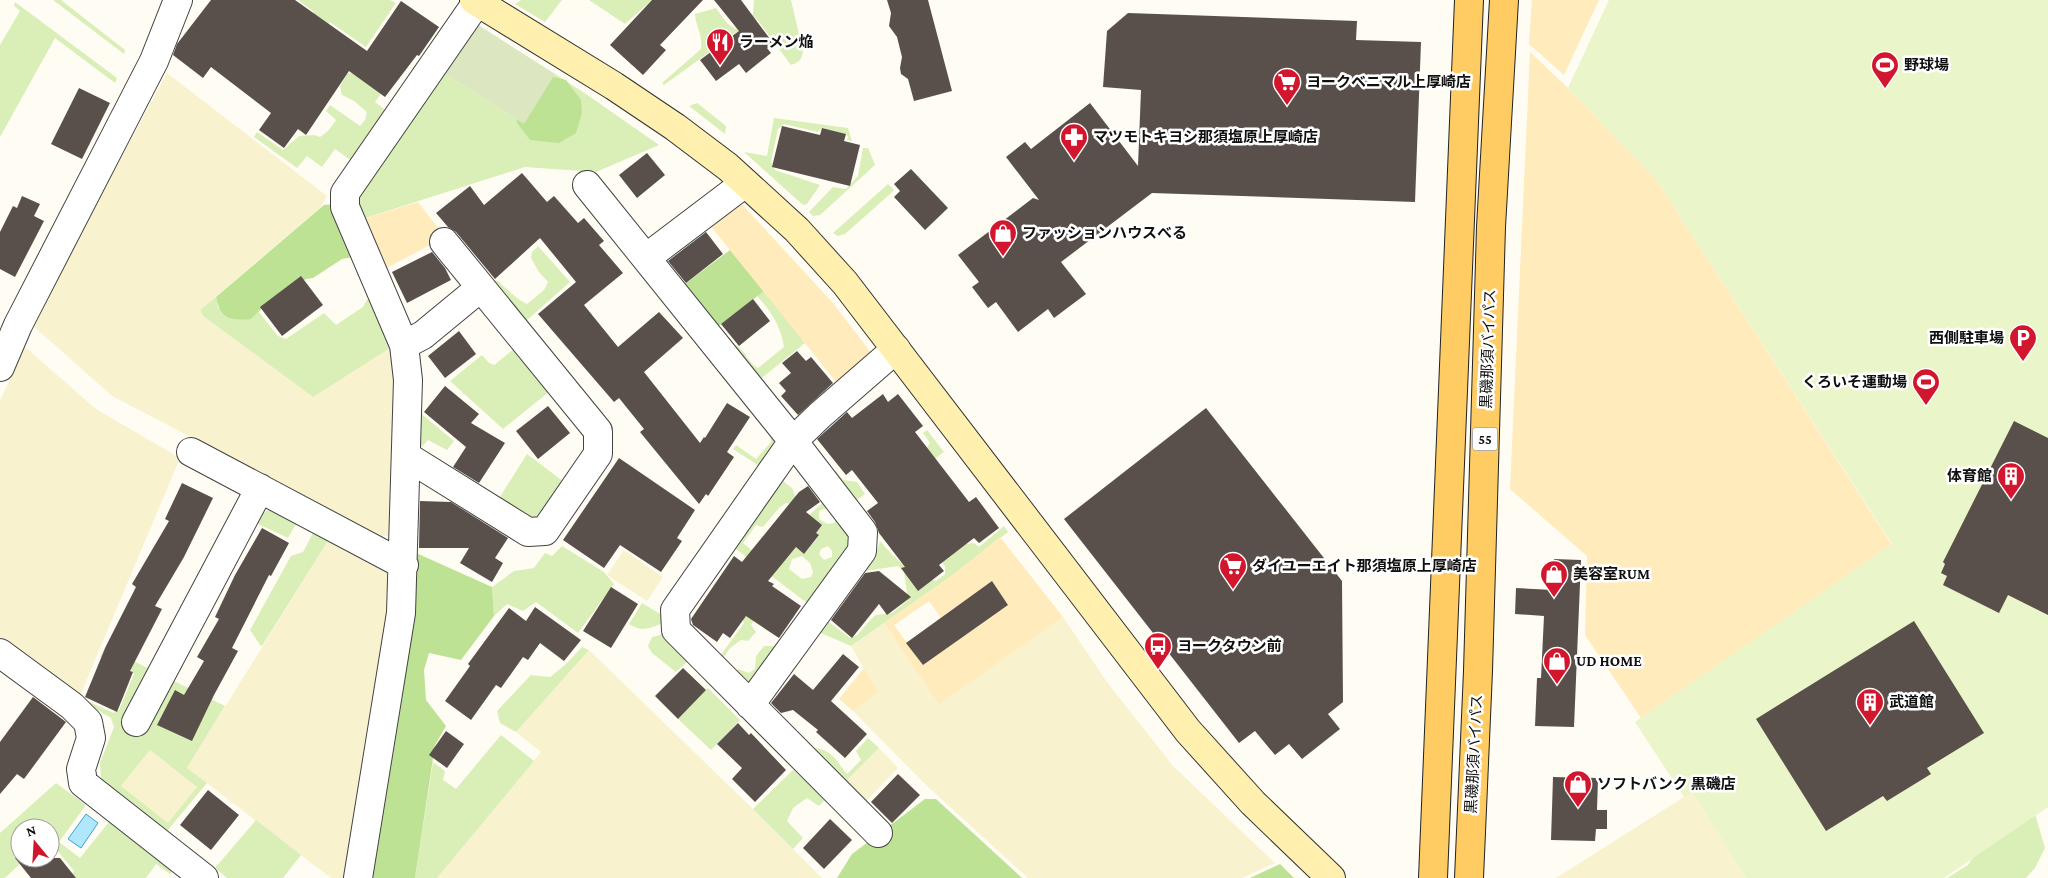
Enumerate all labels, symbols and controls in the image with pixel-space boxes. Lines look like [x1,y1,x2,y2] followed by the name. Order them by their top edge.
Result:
[705,27,735,66] restaurant icon: ラーメン焔
[739,33,813,50] place label: ラーメン焔
[1870,50,1900,89] sports icon: 野球場
[1904,57,1949,73] place label: 野球場
[1272,67,1302,106] supermarket icon: ヨークベニマル上厚崎店
[1306,74,1471,90] place label: ヨークベニマル上厚崎店
[1059,122,1089,161] pharmacy icon: マツモトキヨシ那須塩原上厚崎店
[1093,128,1318,145] place label: マツモトキヨシ那須塩原上厚崎店
[988,218,1018,257] shop icon: ファッションハウスべる
[1022,225,1187,241] place label: ファッションハウスべる
[1478,289,1498,409] street label: 黒磯那須バイパス
[2008,323,2038,362] parking icon: 西側駐車場
[1929,329,2004,346] place label: 西側駐車場
[1911,367,1941,406] sports icon: くろいそ運動場
[1802,374,1907,390] place label: くろいそ運動場
[1472,428,1498,450] road number: 55
[1996,461,2026,500] building icon: 体育館
[1947,468,1992,484] place label: 体育館
[1218,551,1248,590] supermarket icon: ダイユーエイト那須塩原上厚崎店
[1252,557,1477,574] place label: ダイユーエイト那須塩原上厚崎店
[1539,559,1569,598] shop icon: 美容室RUM
[1573,566,1650,582] place label: 美容室RUM
[1143,631,1173,670] bus stop icon: ヨークタウン前
[1177,637,1281,654] place label: ヨークタウン前
[1542,646,1572,685] shop icon: UD HOME
[1576,653,1642,669] place label: UD HOME
[1855,687,1885,726] building icon: 武道館
[1463,694,1485,814] street label: 黒磯那須バイパス
[1889,694,1934,710] place label: 武道館
[1563,769,1593,808] shop icon: ソフトバンク 黒磯店
[1597,776,1736,792] place label: ソフトバンク 黒磯店
[10,818,60,868] north arrow
[24,821,38,840] text: N

